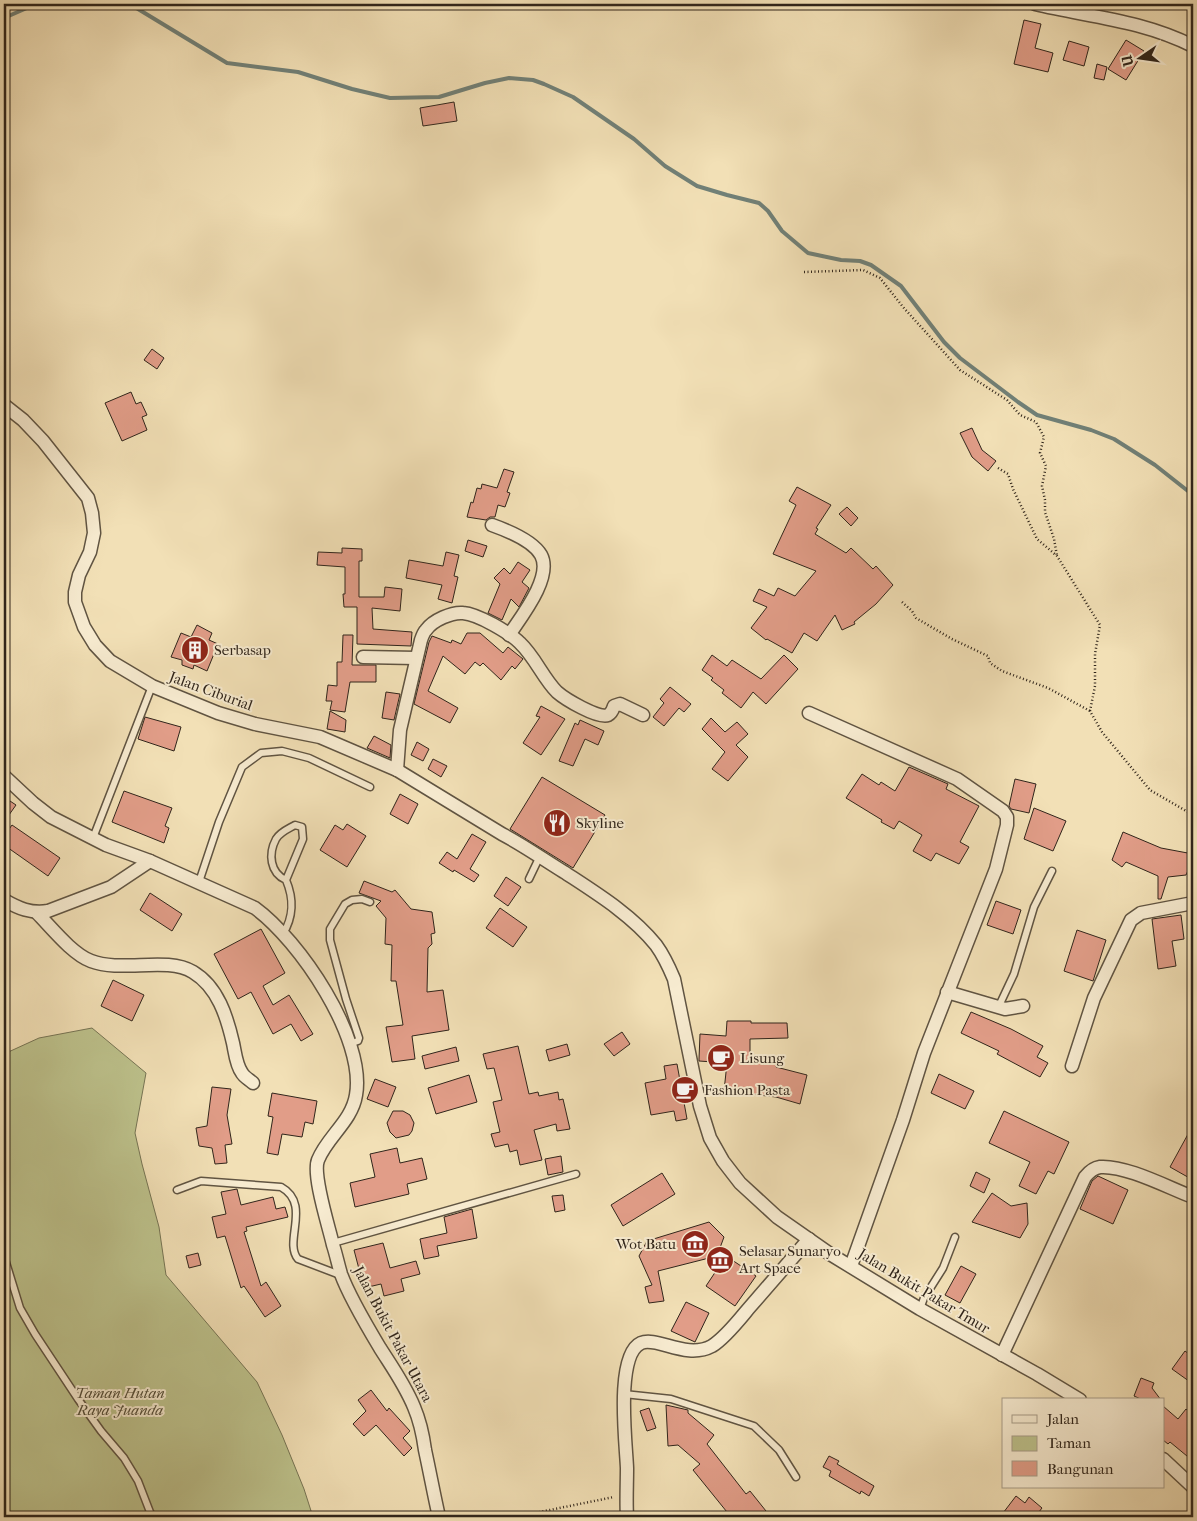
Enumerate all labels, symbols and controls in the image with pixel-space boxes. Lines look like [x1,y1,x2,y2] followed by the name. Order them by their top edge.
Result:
[1114,32,1164,82] north arrow
[1118,53,1138,69] text: U
[180,635,210,665] building icon: Serbasap
[214,641,271,659] place label: Serbasap
[166,667,255,714] street label: Jalan Ciburial
[542,808,572,838] restaurant icon: Skyline
[576,814,625,832] place label: Skyline
[706,1043,736,1073] cafe icon: Lisung
[740,1049,785,1067] place label: Lisung
[670,1075,700,1105] cafe icon: Fashion Pasta
[704,1081,791,1099] place label: Fashion Pasta
[680,1229,710,1259] museum icon: Wot Batu
[615,1235,677,1253] place label: Wot Batu
[738,1242,841,1277] place label: Selasar Sunaryo Art Space
[854,1244,994,1338] street label: Jalan Bukit Pakar Tmur
[705,1245,735,1275] museum icon: Selasar Sunaryo Art Space
[349,1262,437,1406] street label: Jalan Bukit Pakar Utara
[75,1384,165,1419] park label: Taman Hutan Raya Juanda
[1002,1398,1164,1488] legend
[1046,1410,1079,1428] text: Jalan
[1047,1434,1091,1452] text: Taman
[1047,1460,1114,1478] text: Bangunan

